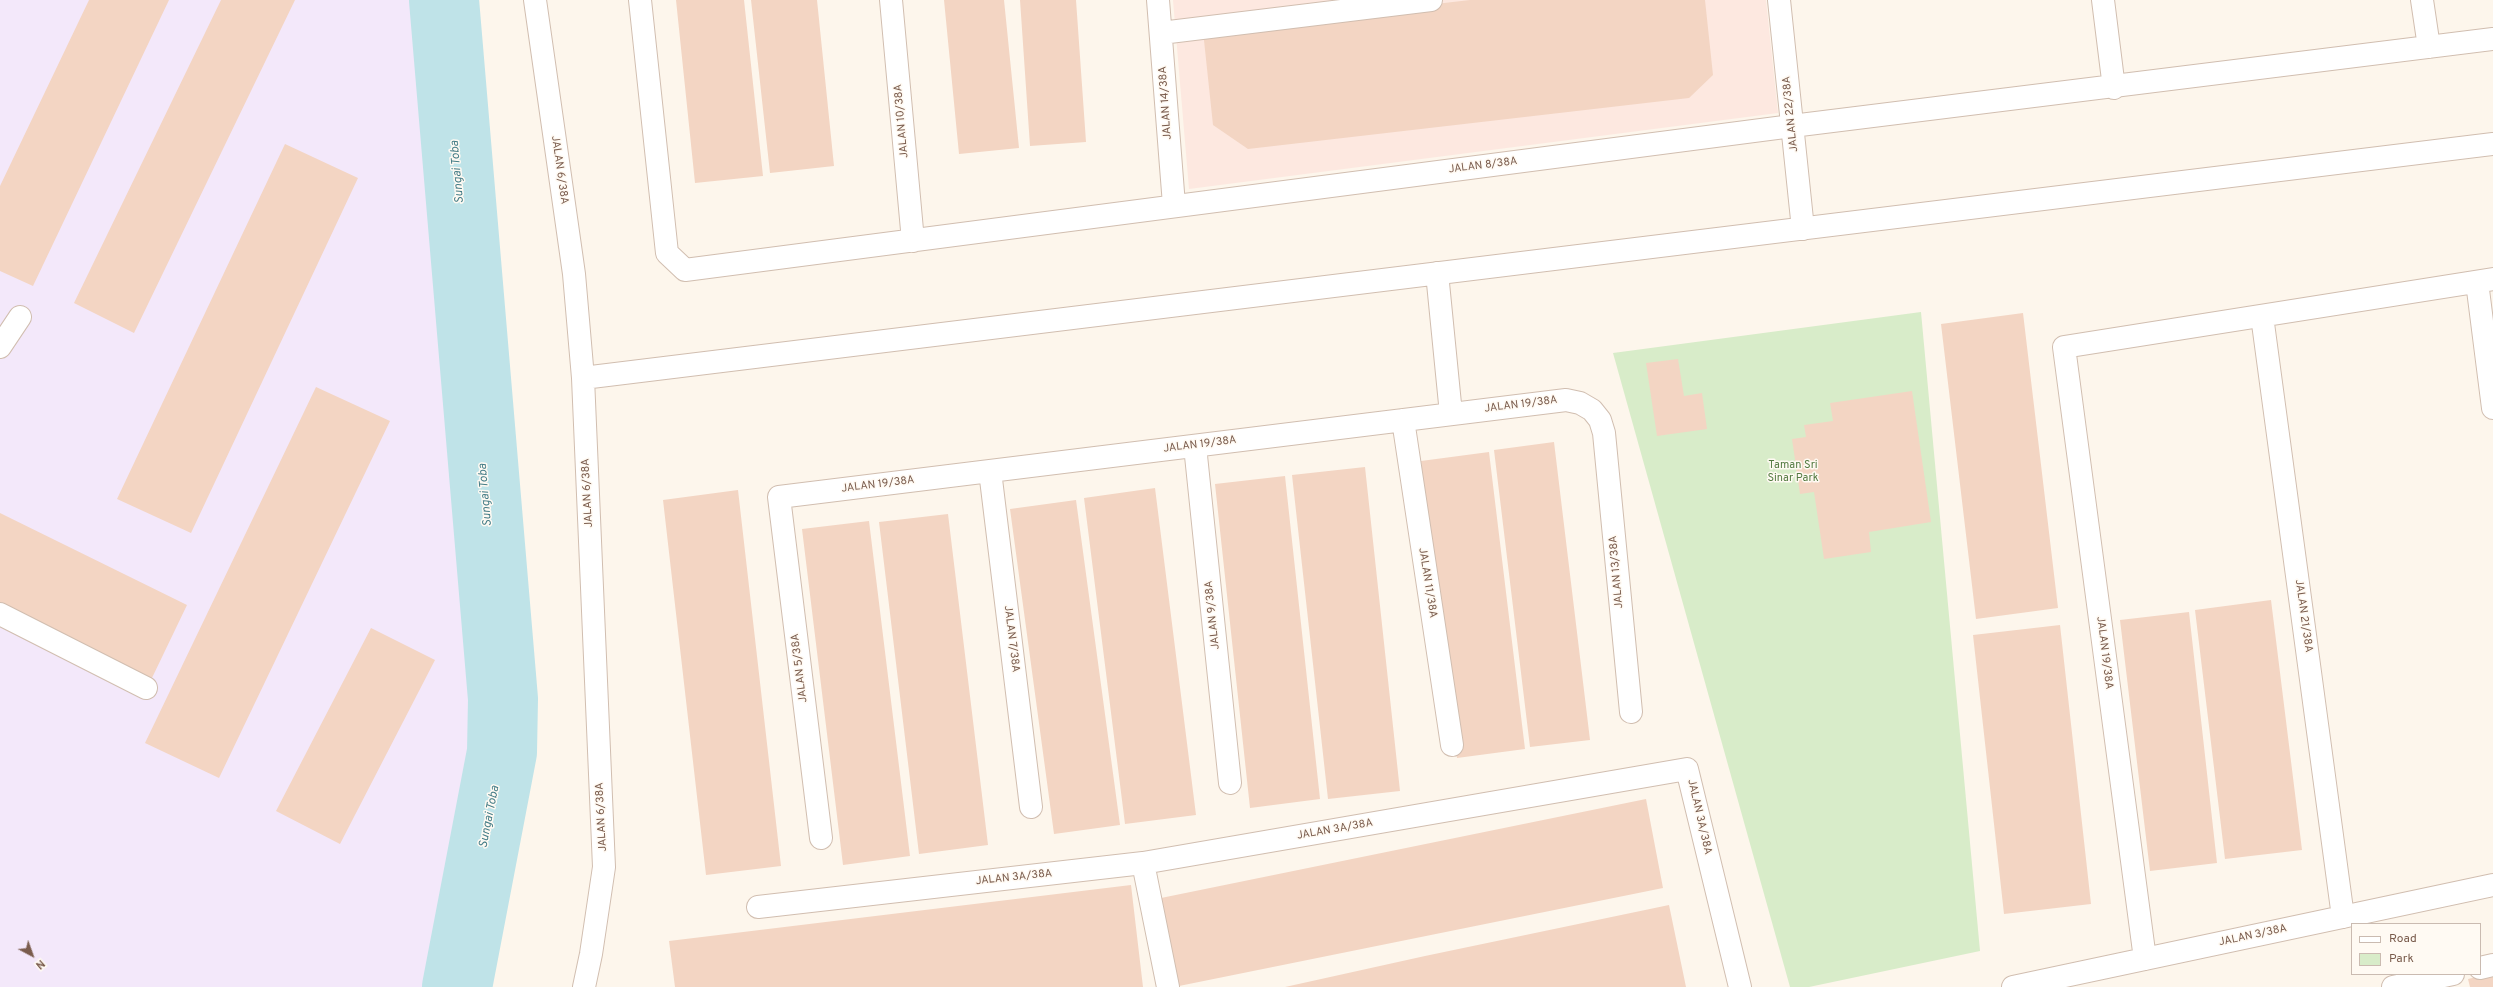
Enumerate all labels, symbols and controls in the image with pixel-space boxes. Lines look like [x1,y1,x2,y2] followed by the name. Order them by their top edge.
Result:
[1157,66,1175,140] street label: JALAN 14/38A
[1780,75,1802,153] street label: JALAN 22/38A
[892,84,912,158] street label: JALAN 10/38A
[548,135,570,205] street label: JALAN 6/38A
[448,140,468,204] water label: Sungai Toba
[1448,155,1518,177] street label: JALAN 8/38A
[1484,394,1558,416] street label: JALAN 19/38A
[1163,434,1237,456] street label: JALAN 19/38A
[580,458,596,528] street label: JALAN 6/38A
[1767,459,1819,485] park label: Taman Sri Sinar Park
[476,463,496,527] water label: Sungai Toba
[841,474,915,496] street label: JALAN 19/38A
[1607,535,1627,609] street label: JALAN 13/38A
[1415,547,1439,619] street label: JALAN 11/38A
[2291,579,2315,653] street label: JALAN 21/38A
[1203,580,1223,650] street label: JALAN 9/38A
[1000,605,1022,673] street label: JALAN 7/38A
[2093,616,2115,690] street label: JALAN 19/38A
[789,633,811,703] street label: JALAN 5/38A
[1684,778,1714,856] street label: JALAN 3A/38A
[594,782,610,852] street label: JALAN 6/38A
[477,785,503,849] water label: Sungai Toba
[1296,817,1374,843] street label: JALAN 3A/38A
[975,867,1053,889] street label: JALAN 3A/38A
[2218,922,2288,950] street label: JALAN 3/38A
[2351,923,2481,975] legend
[2389,931,2417,947] text: Road
[12,935,52,975] north arrow
[2389,951,2414,967] text: Park
[32,956,47,972] text: N

